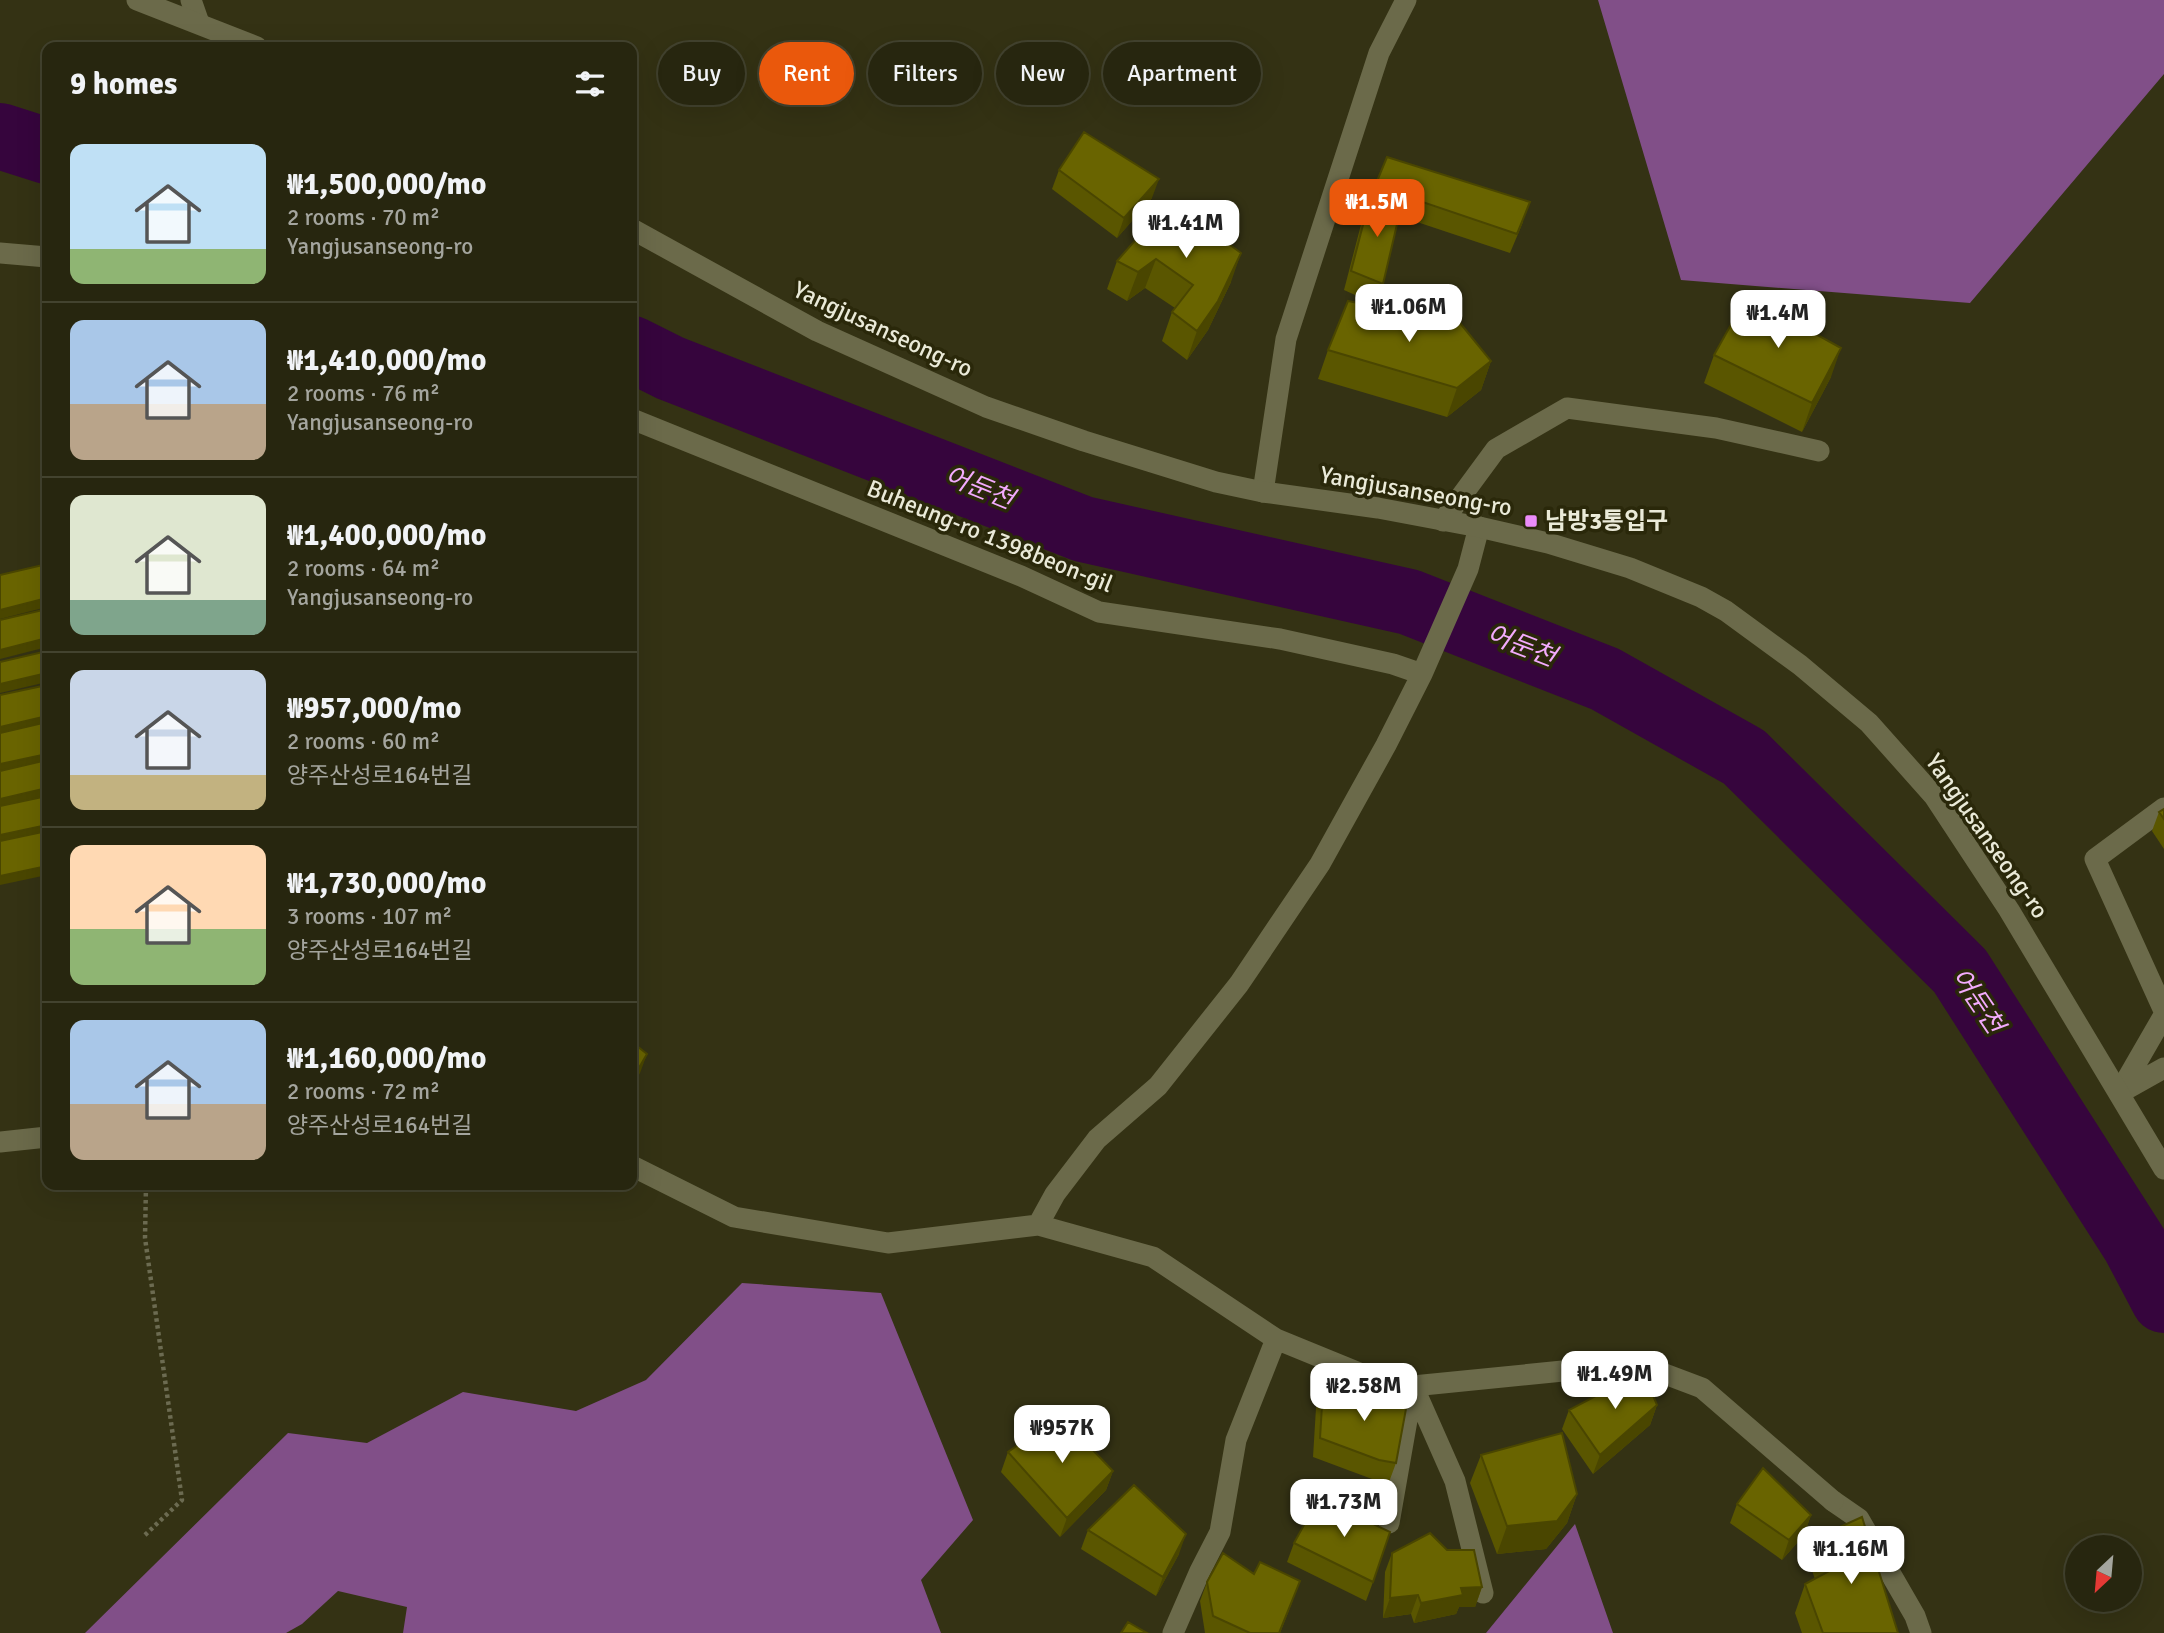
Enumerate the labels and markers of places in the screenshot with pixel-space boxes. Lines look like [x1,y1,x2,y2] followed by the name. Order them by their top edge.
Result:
[1328,180,1426,239] pin: ₩1.5M
[1129,201,1243,260] pin: ₩1.41M
[1352,284,1466,344] pin: ₩1.06M
[1729,290,1827,350] pin: ₩1.4M
[1545,506,1668,536] place label: 남방3통입구
[1523,513,1539,529] marker: 남방3통입구
[1558,1352,1672,1411] pin: ₩1.49M
[1307,1364,1421,1423] pin: ₩2.58M
[1013,1406,1111,1465] pin: ₩957K
[1287,1480,1401,1539] pin: ₩1.73M
[1794,1526,1908,1586] pin: ₩1.16M

